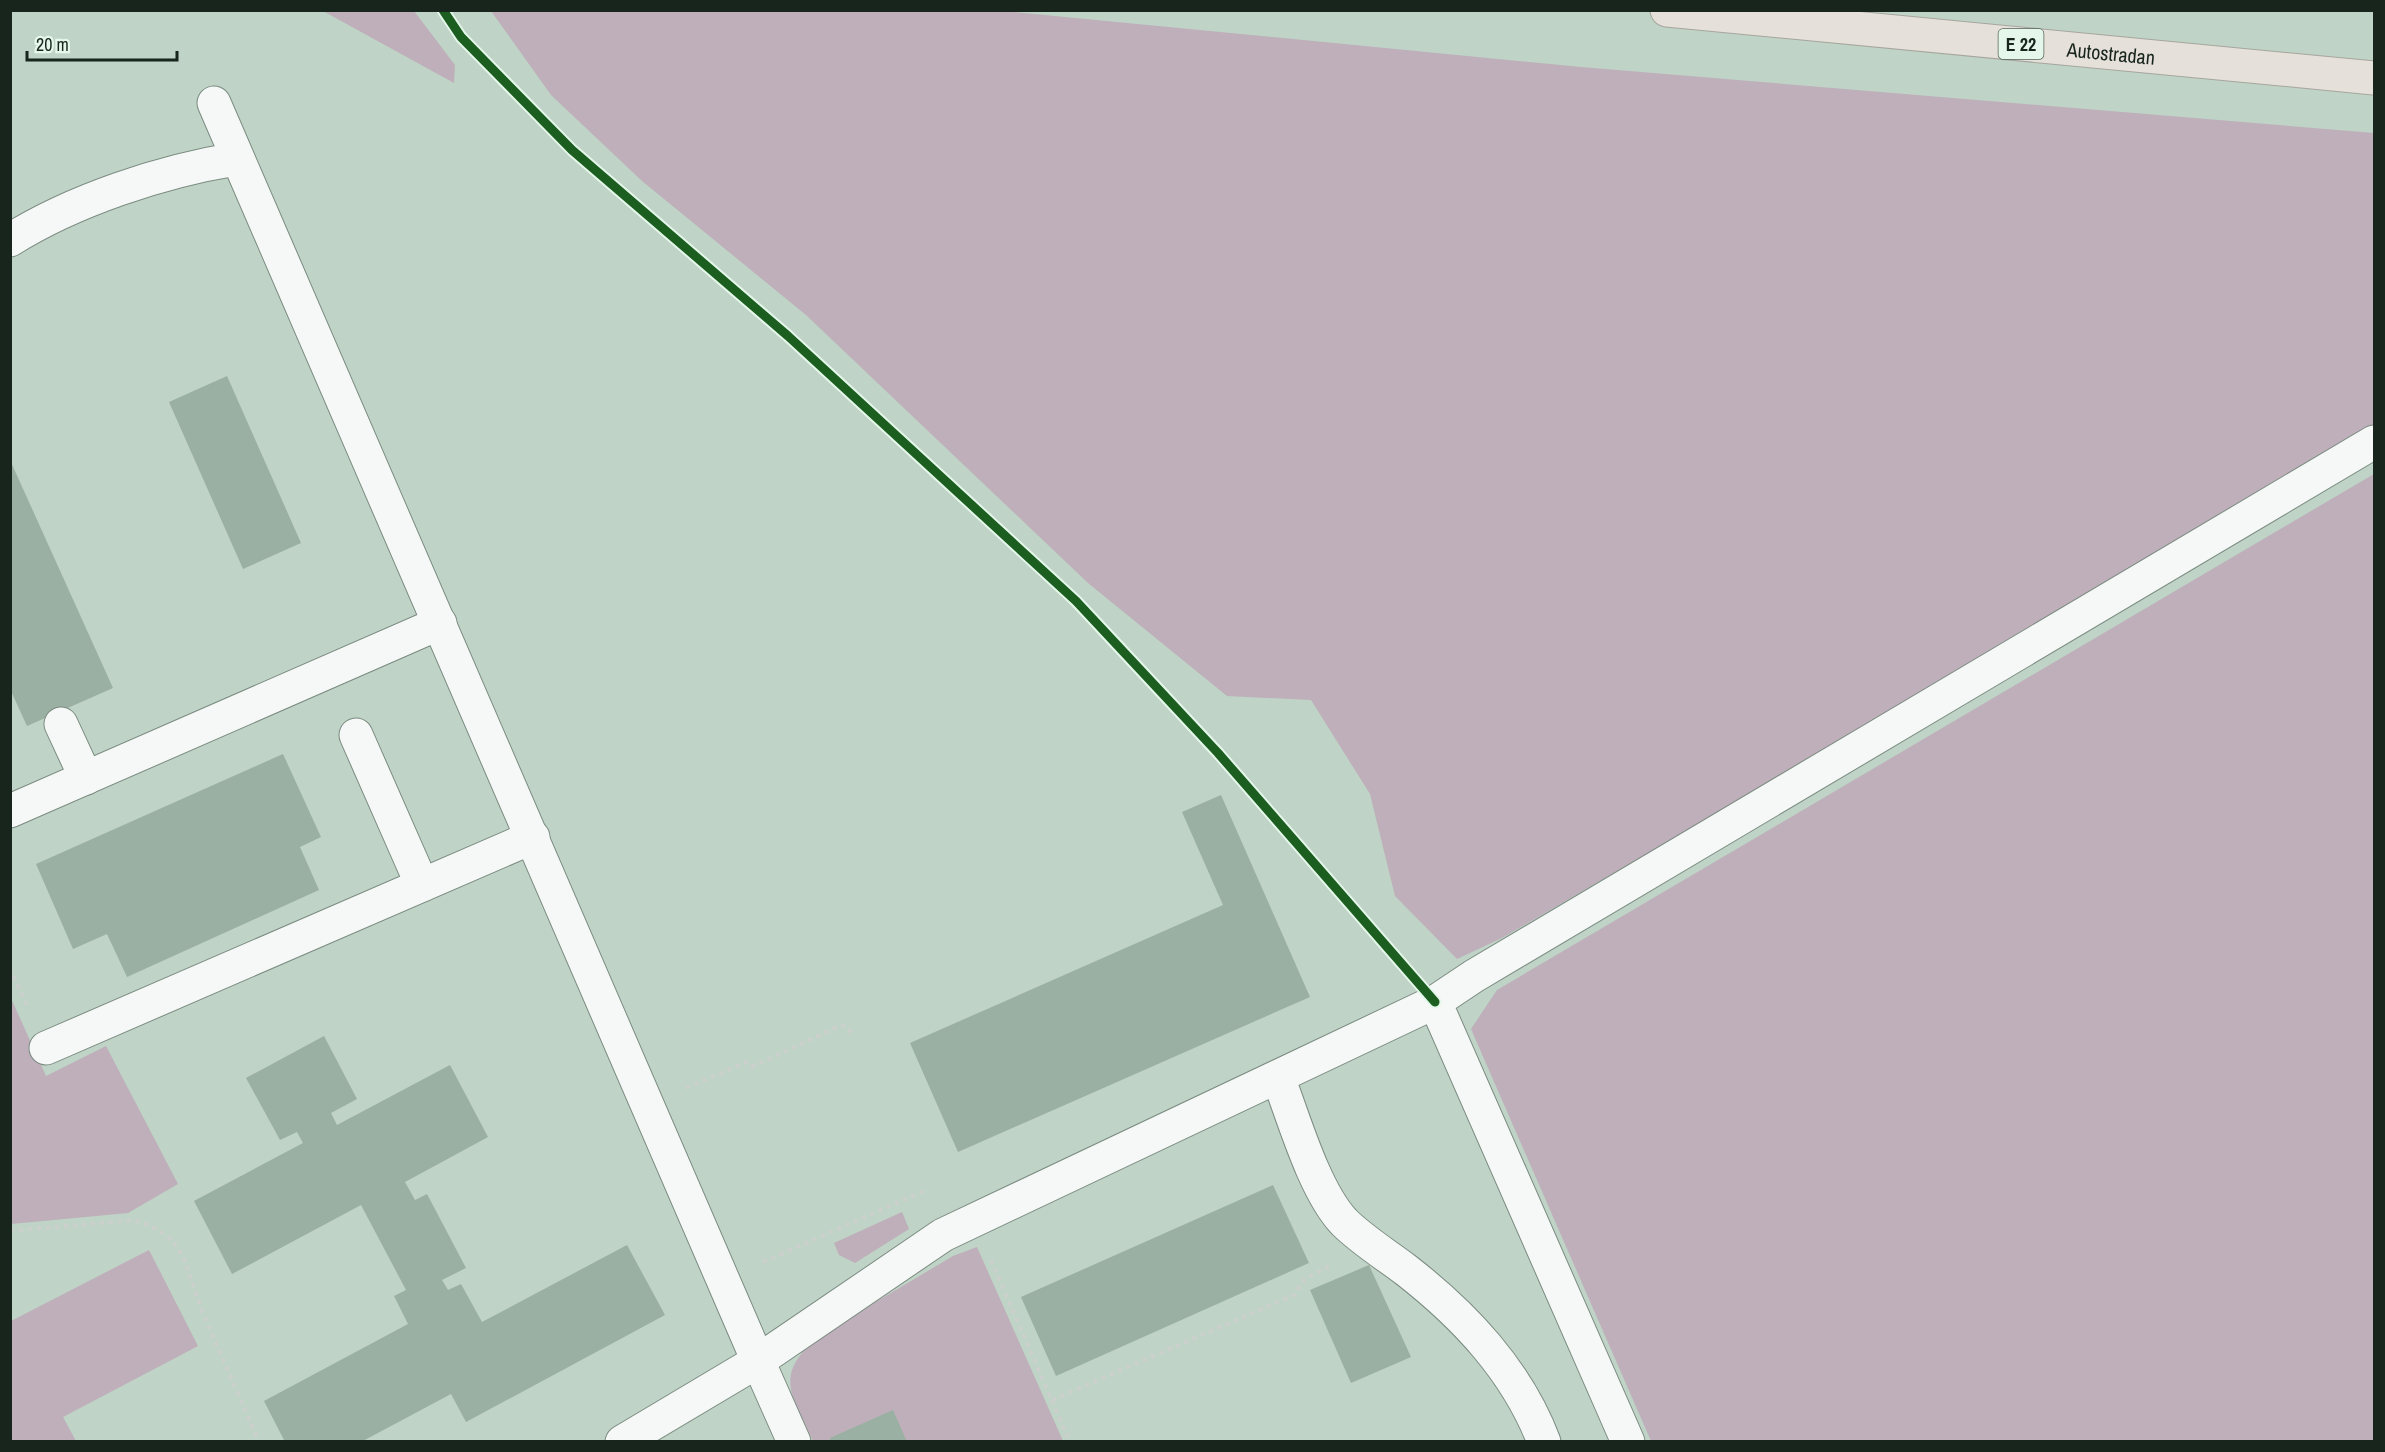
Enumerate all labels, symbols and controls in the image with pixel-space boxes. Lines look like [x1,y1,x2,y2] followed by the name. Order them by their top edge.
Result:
[27,24,177,62] scale bar
[1998,29,2044,59] road number: E 22
[36,32,69,57] text: 20 m
[2065,35,2156,70] street label: Autostradan

